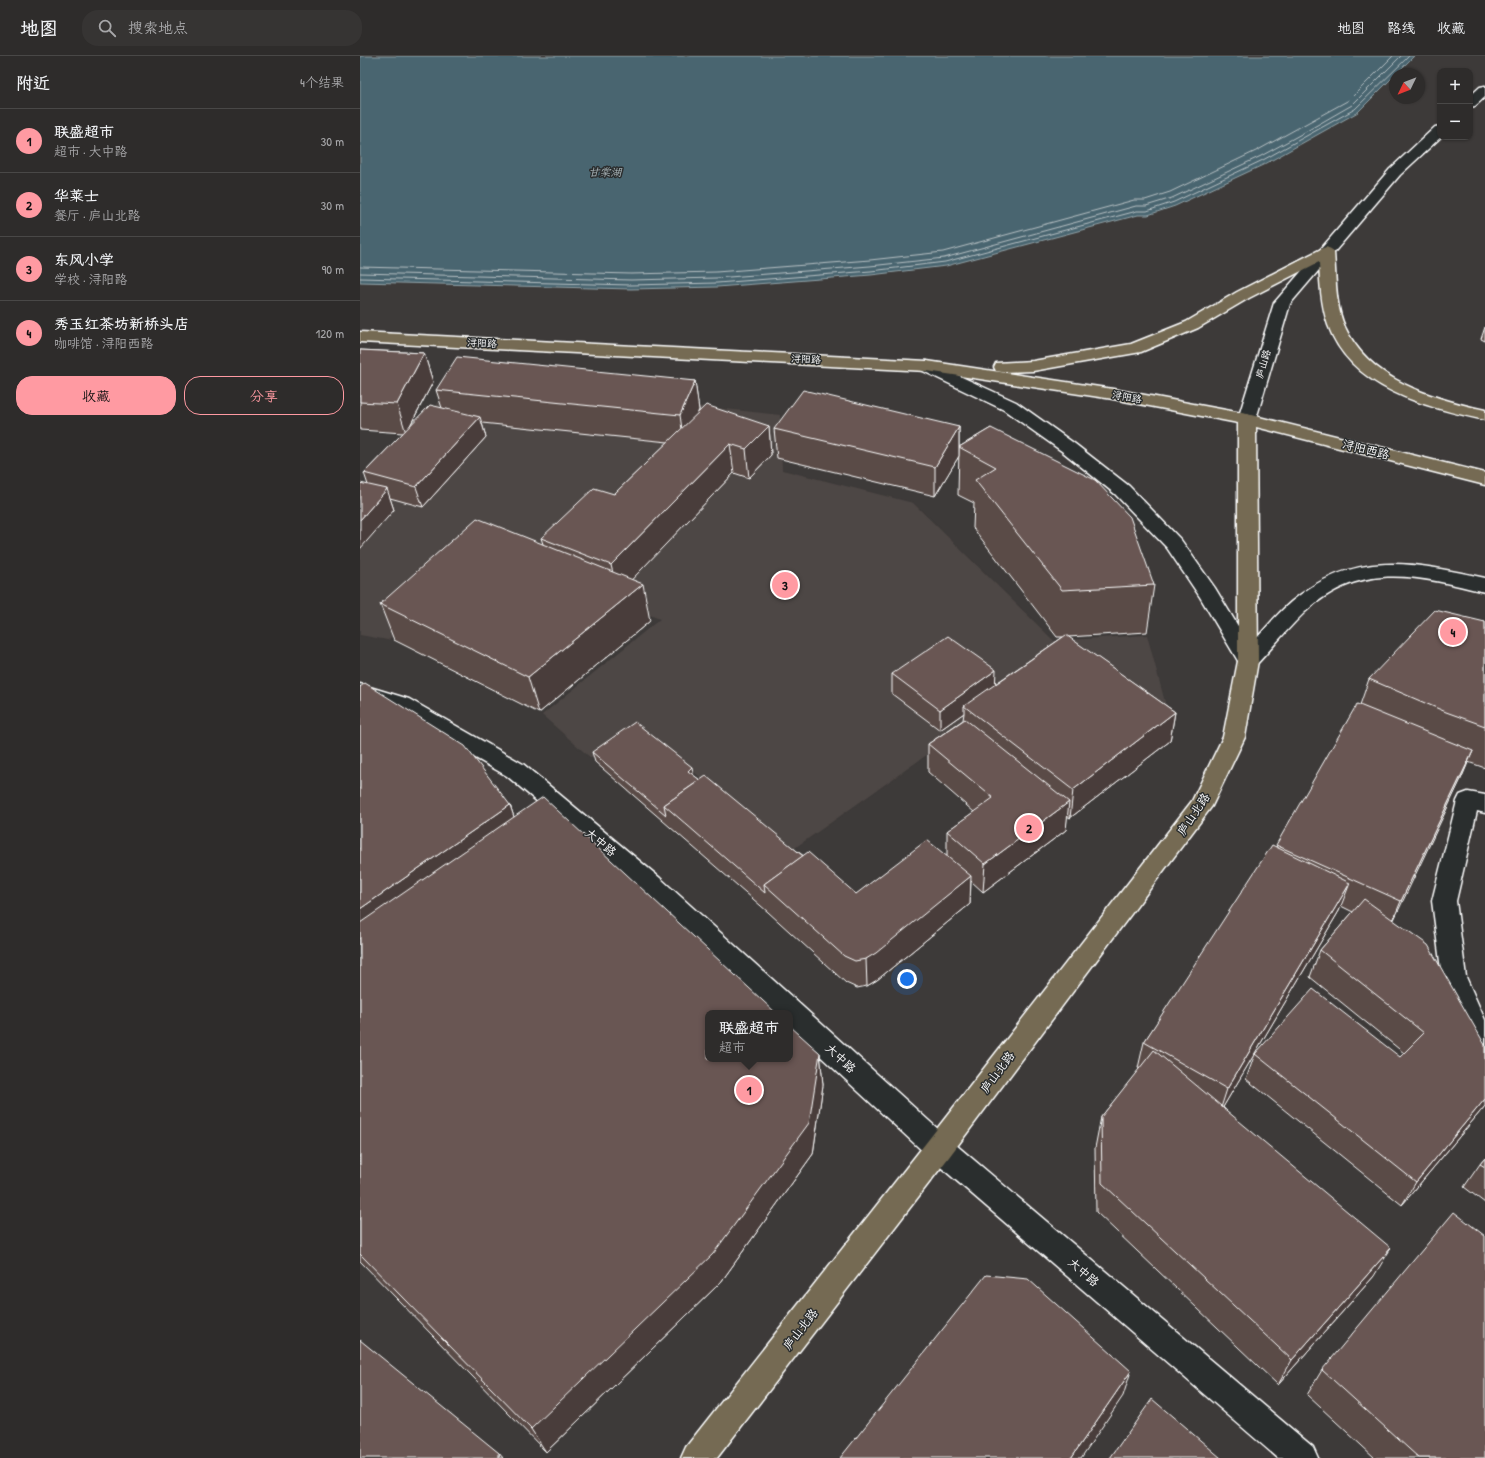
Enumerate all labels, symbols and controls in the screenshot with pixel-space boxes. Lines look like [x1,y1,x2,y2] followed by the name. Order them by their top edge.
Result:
[82,10,362,46] search box
[20,15,58,41] text: 地图
[96,17,118,39] icon: search
[128,17,188,38] text: 搜索地点
[1337,18,1365,37] text: 地图
[1387,18,1415,37] text: 路线
[1437,18,1465,37] text: 收藏
[1389,68,1425,104] north arrow
[1437,68,1473,140] map controls
[1437,68,1473,104] button: +
[16,71,50,94] text: 附近
[300,73,344,91] text: 4个结果
[1437,104,1473,140] button: −
[54,121,114,142] text: 联盛超市
[27,132,31,150] text: 1
[321,132,344,150] text: 30 m
[54,142,128,160] text: 超市 · 大中路
[589,165,622,179] water label: 甘棠湖
[54,185,99,206] text: 华莱士
[26,196,32,214] text: 2
[321,196,344,214] text: 30 m
[54,206,141,224] text: 餐厅 · 庐山北路
[54,249,114,270] text: 东风小学
[26,260,32,278] text: 3
[322,260,344,278] text: 90 m
[54,270,128,288] text: 学校 · 浔阳路
[54,313,189,334] text: 秀玉红茶坊新桥头店
[27,324,31,342] text: 4
[316,324,344,342] text: 120 m
[54,334,154,352] text: 咖啡馆 · 浔阳西路
[467,336,497,350] street label: 浔阳路
[1252,348,1274,380] street label: 庐山路
[791,352,821,366] street label: 浔阳路
[16,376,176,415] button: 收藏
[184,376,344,415] button: 分享
[1111,388,1143,406] street label: 浔阳路
[1341,435,1391,463] street label: 浔阳西路
[772,570,798,600] pin: 3
[1440,617,1466,647] pin: 4
[1173,789,1213,839] street label: 庐山北路
[1016,813,1042,843] pin: 2
[582,824,620,860] street label: 大中路
[897,969,917,989] your location
[705,1010,793,1062] popup
[719,1017,779,1038] text: 联盛超市
[719,1038,745,1056] text: 超市
[822,1040,860,1076] street label: 大中路
[976,1048,1018,1096] street label: 庐山北路
[736,1075,762,1105] pin: 1
[1065,1254,1103,1290] street label: 大中路
[779,1305,821,1353] street label: 庐山北路

